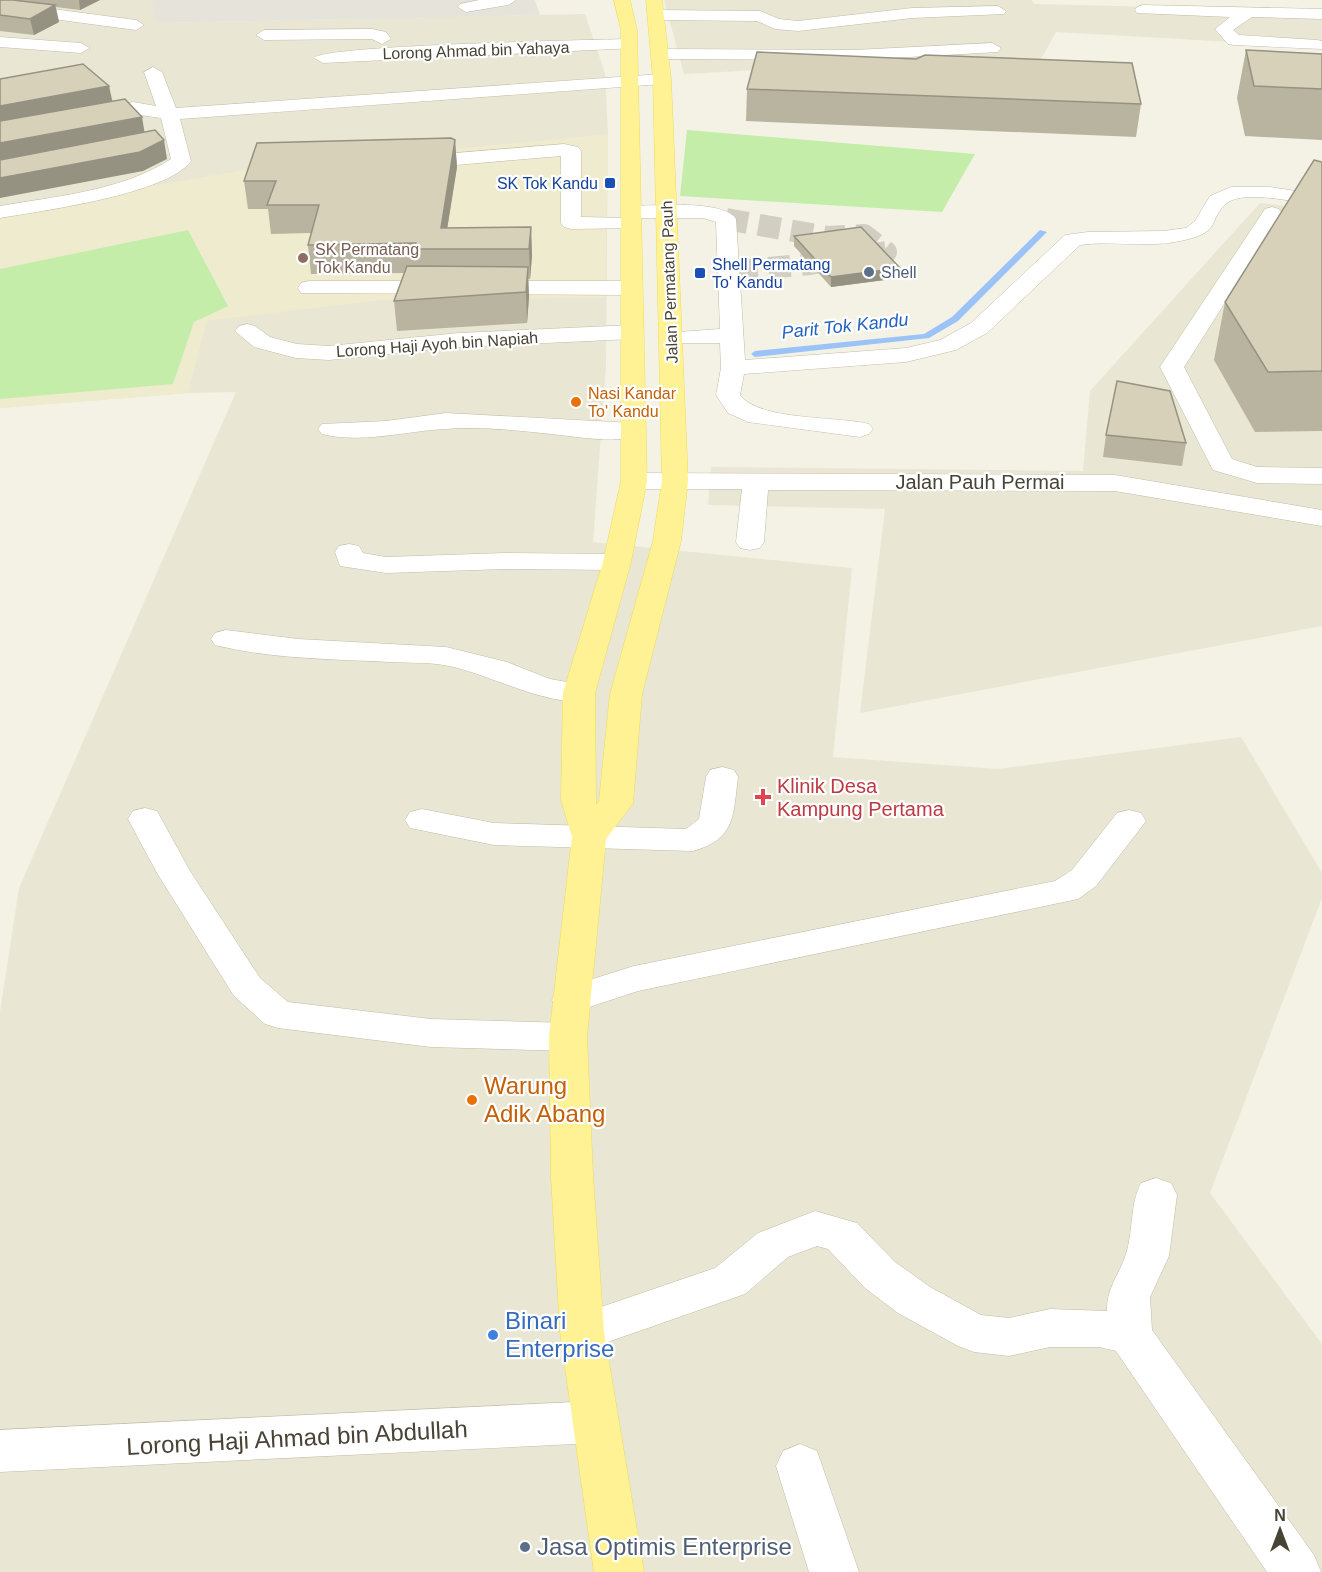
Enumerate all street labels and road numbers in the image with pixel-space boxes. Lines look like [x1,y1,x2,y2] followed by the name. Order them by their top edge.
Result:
[382,39,570,62] street label: Lorong Ahmad bin Yahaya
[658,200,681,364] street label: Jalan Permatang Pauh
[335,329,539,360] street label: Lorong Haji Ayoh bin Napiah
[896,471,1064,493] street label: Jalan Pauh Permai
[126,1415,468,1460] street label: Lorong Haji Ahmad bin Abdullah

